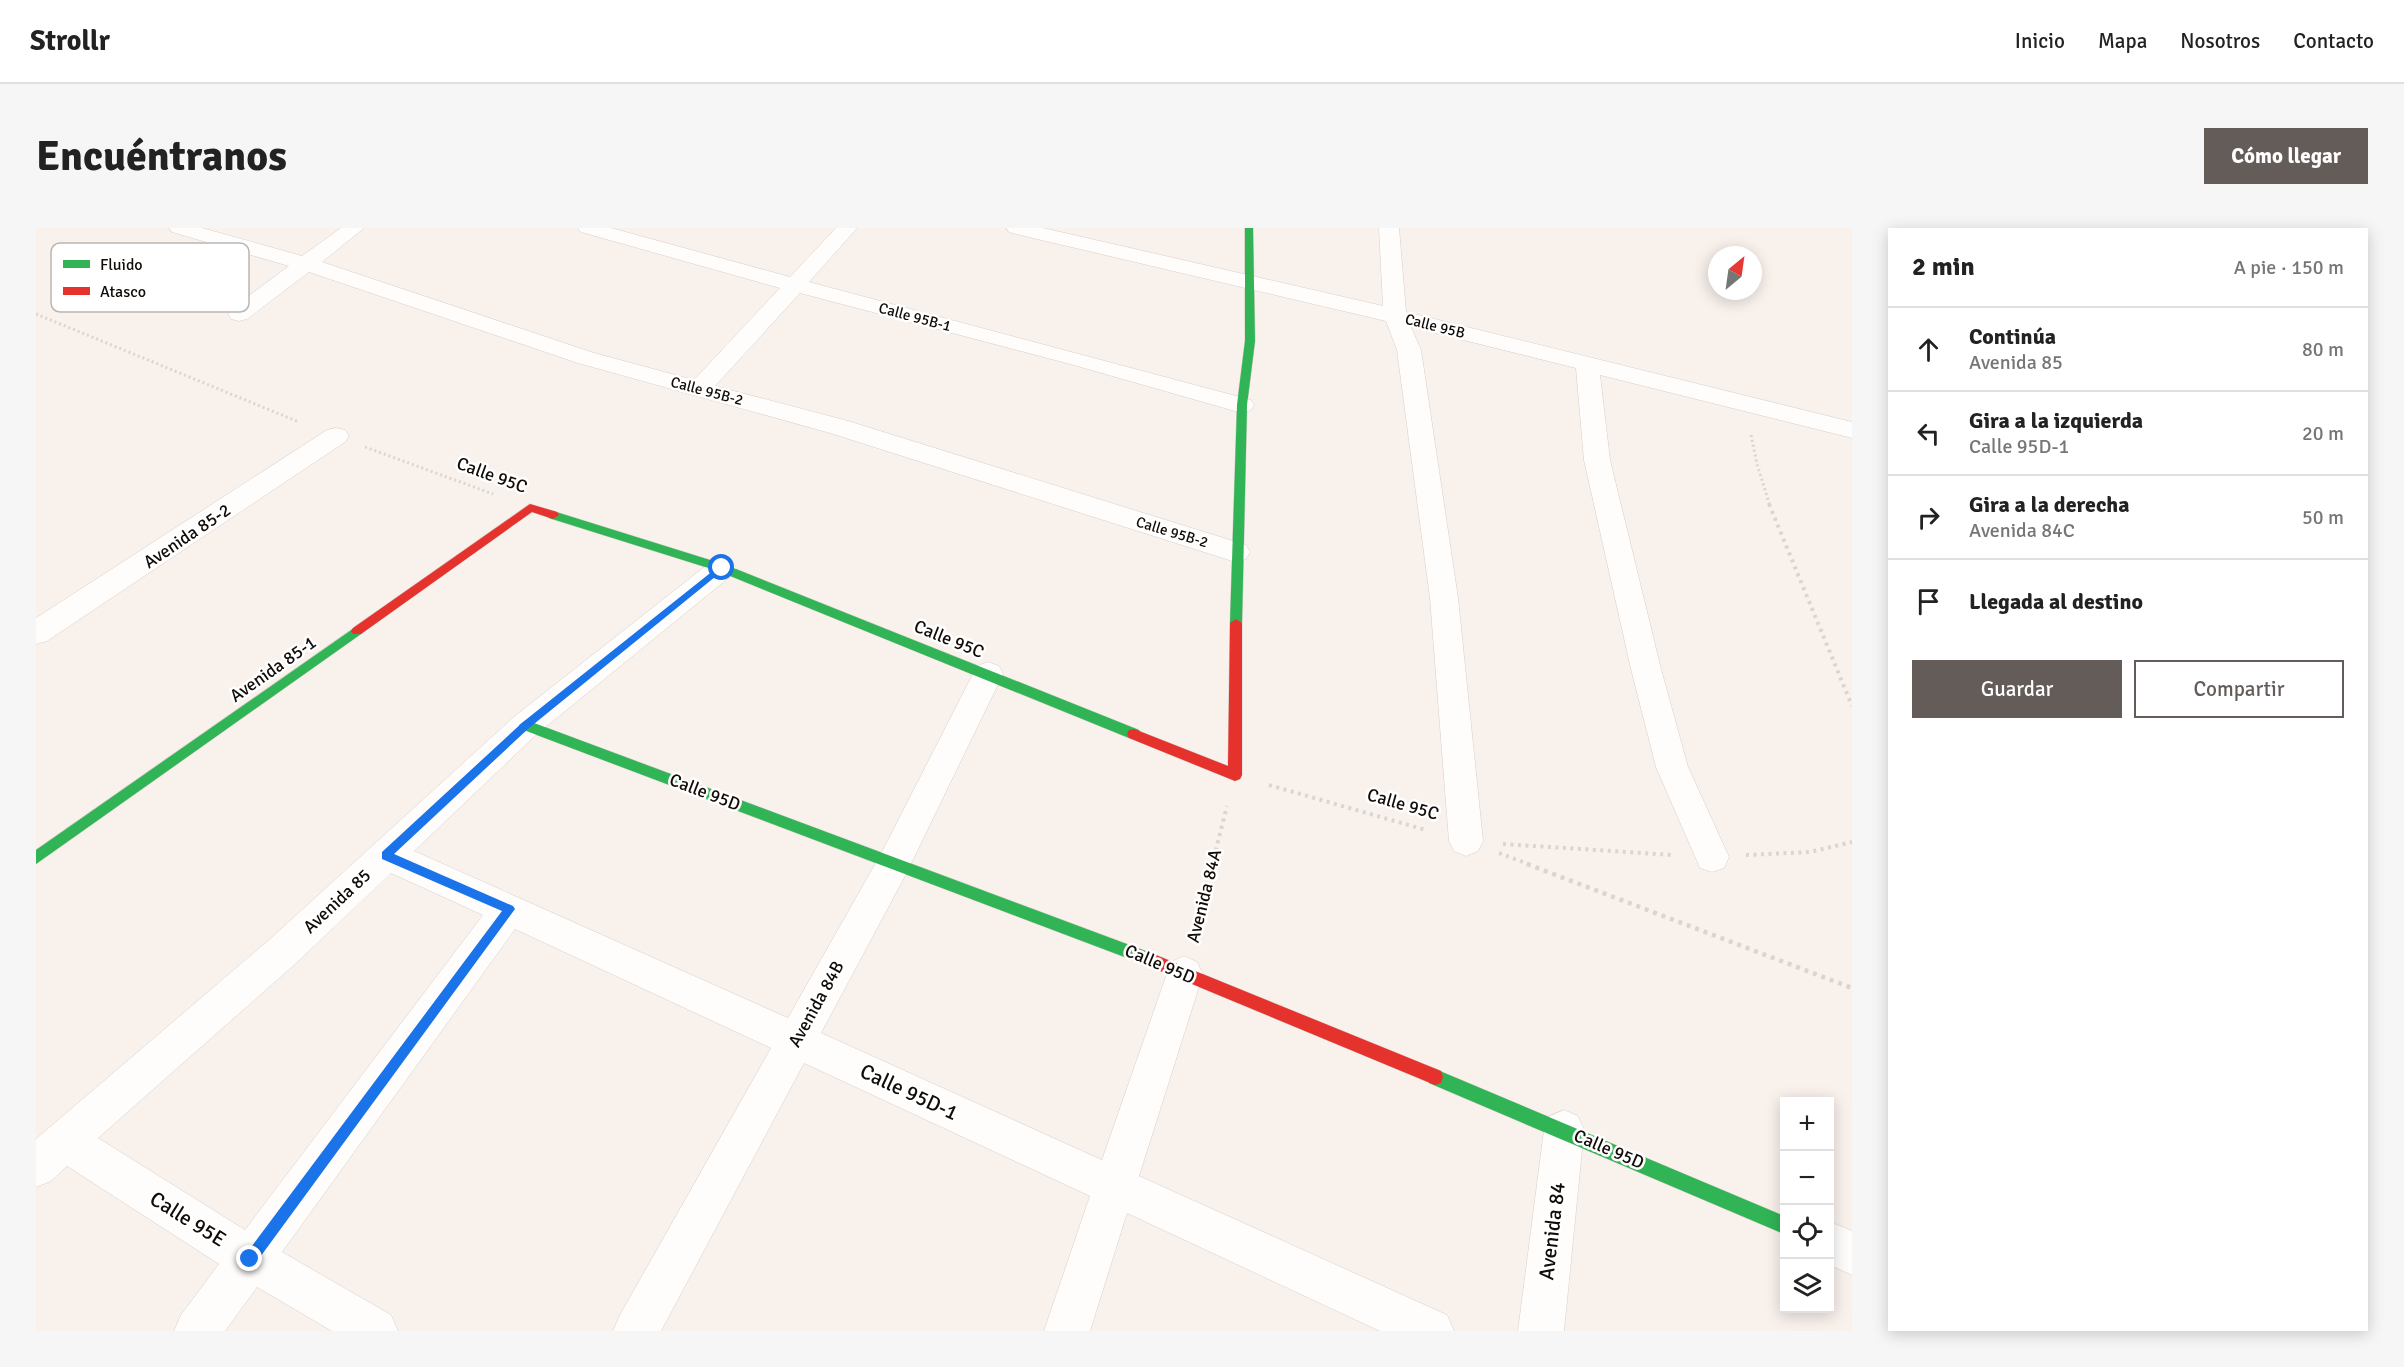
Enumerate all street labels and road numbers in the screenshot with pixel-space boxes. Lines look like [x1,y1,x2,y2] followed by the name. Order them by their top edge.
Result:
[877,299,953,335] street label: Calle 95B-1
[1403,310,1467,342] street label: Calle 95B
[669,373,745,409] street label: Calle 95B-2
[454,452,530,498] street label: Calle 95C
[139,499,235,573] street label: Avenida 85-2
[1134,513,1210,551] street label: Calle 95B-2
[911,615,987,663] street label: Calle 95C
[226,631,320,707] street label: Avenida 85-1
[666,768,744,816] street label: Calle 95D
[1365,783,1441,825] street label: Calle 95C
[1182,847,1226,945] street label: Avenida 84A
[299,864,375,938] street label: Avenida 85
[1122,939,1198,989] street label: Calle 95D
[783,957,849,1051] street label: Avenida 84B
[856,1058,962,1126] street label: Calle 95D-1
[1571,1124,1647,1174] street label: Calle 95D
[1533,1181,1571,1281] street label: Avenida 84
[145,1186,231,1252] street label: Calle 95E

